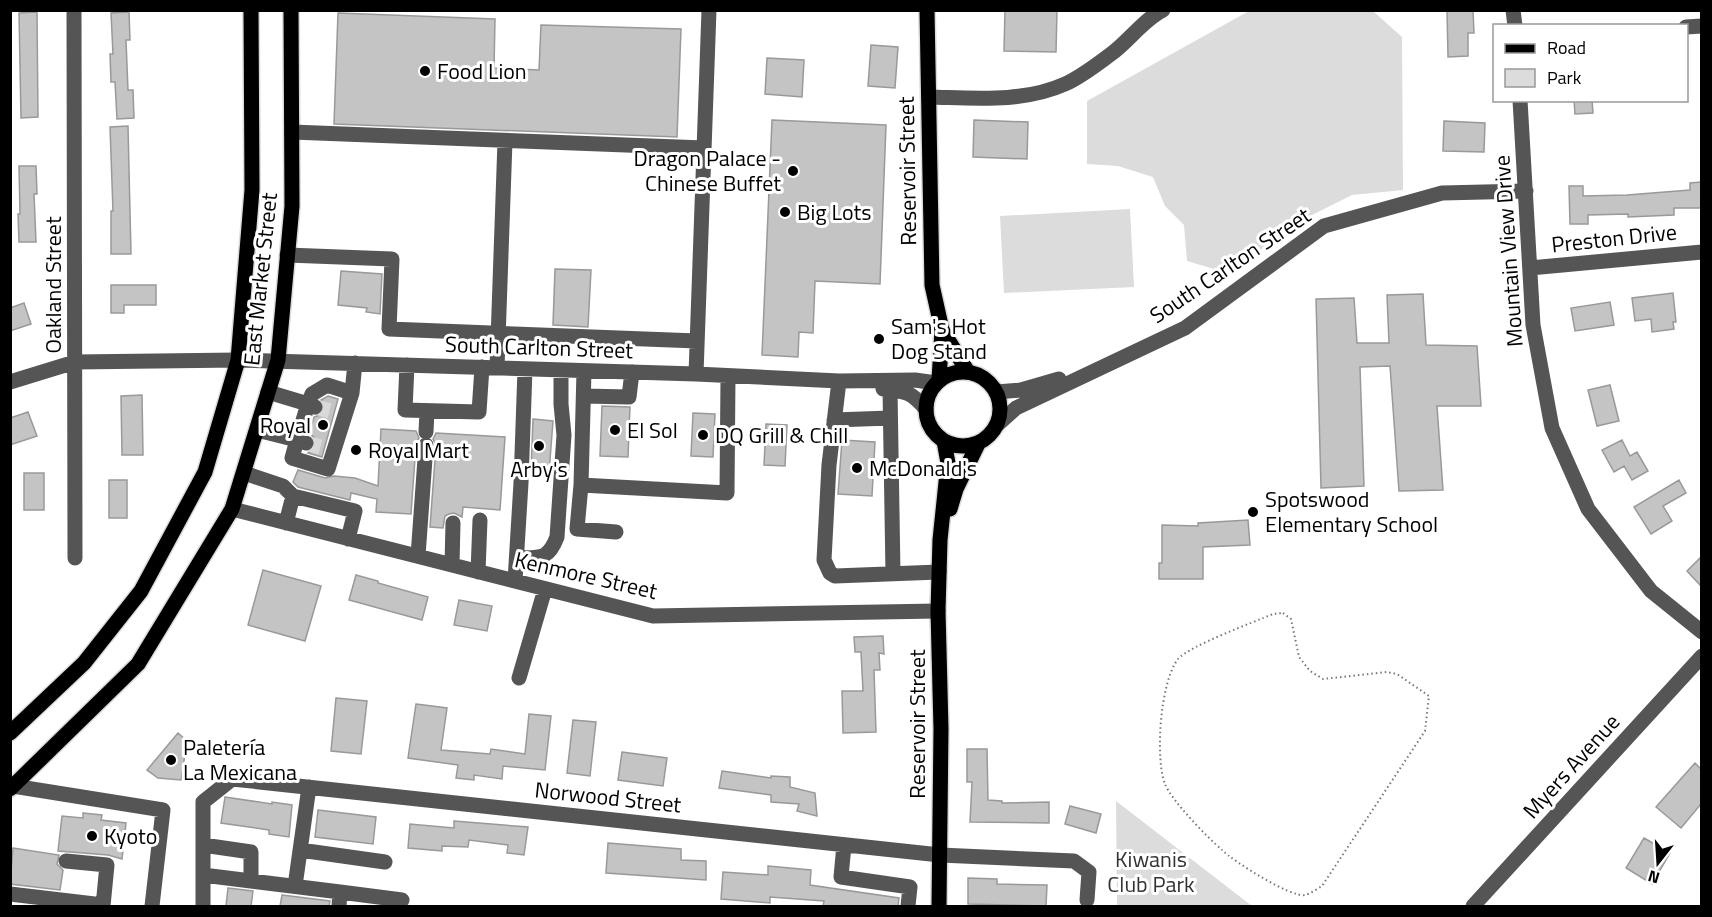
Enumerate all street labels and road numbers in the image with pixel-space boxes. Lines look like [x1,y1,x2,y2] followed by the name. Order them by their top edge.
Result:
[889,96,925,246] street label: Reservoir Street
[1484,154,1532,348] street label: Mountain View Drive
[234,191,286,367] street label: East Market Street
[1143,198,1318,332] street label: South Carlton Street
[1550,215,1678,261] street label: Preston Drive
[36,216,70,354] street label: Oakland Street
[444,327,634,367] street label: South Carlton Street
[511,542,661,608] street label: Kenmore Street
[900,649,934,799] street label: Reservoir Street
[1514,706,1628,826] street label: Myers Avenue
[533,772,683,822] street label: Norwood Street

